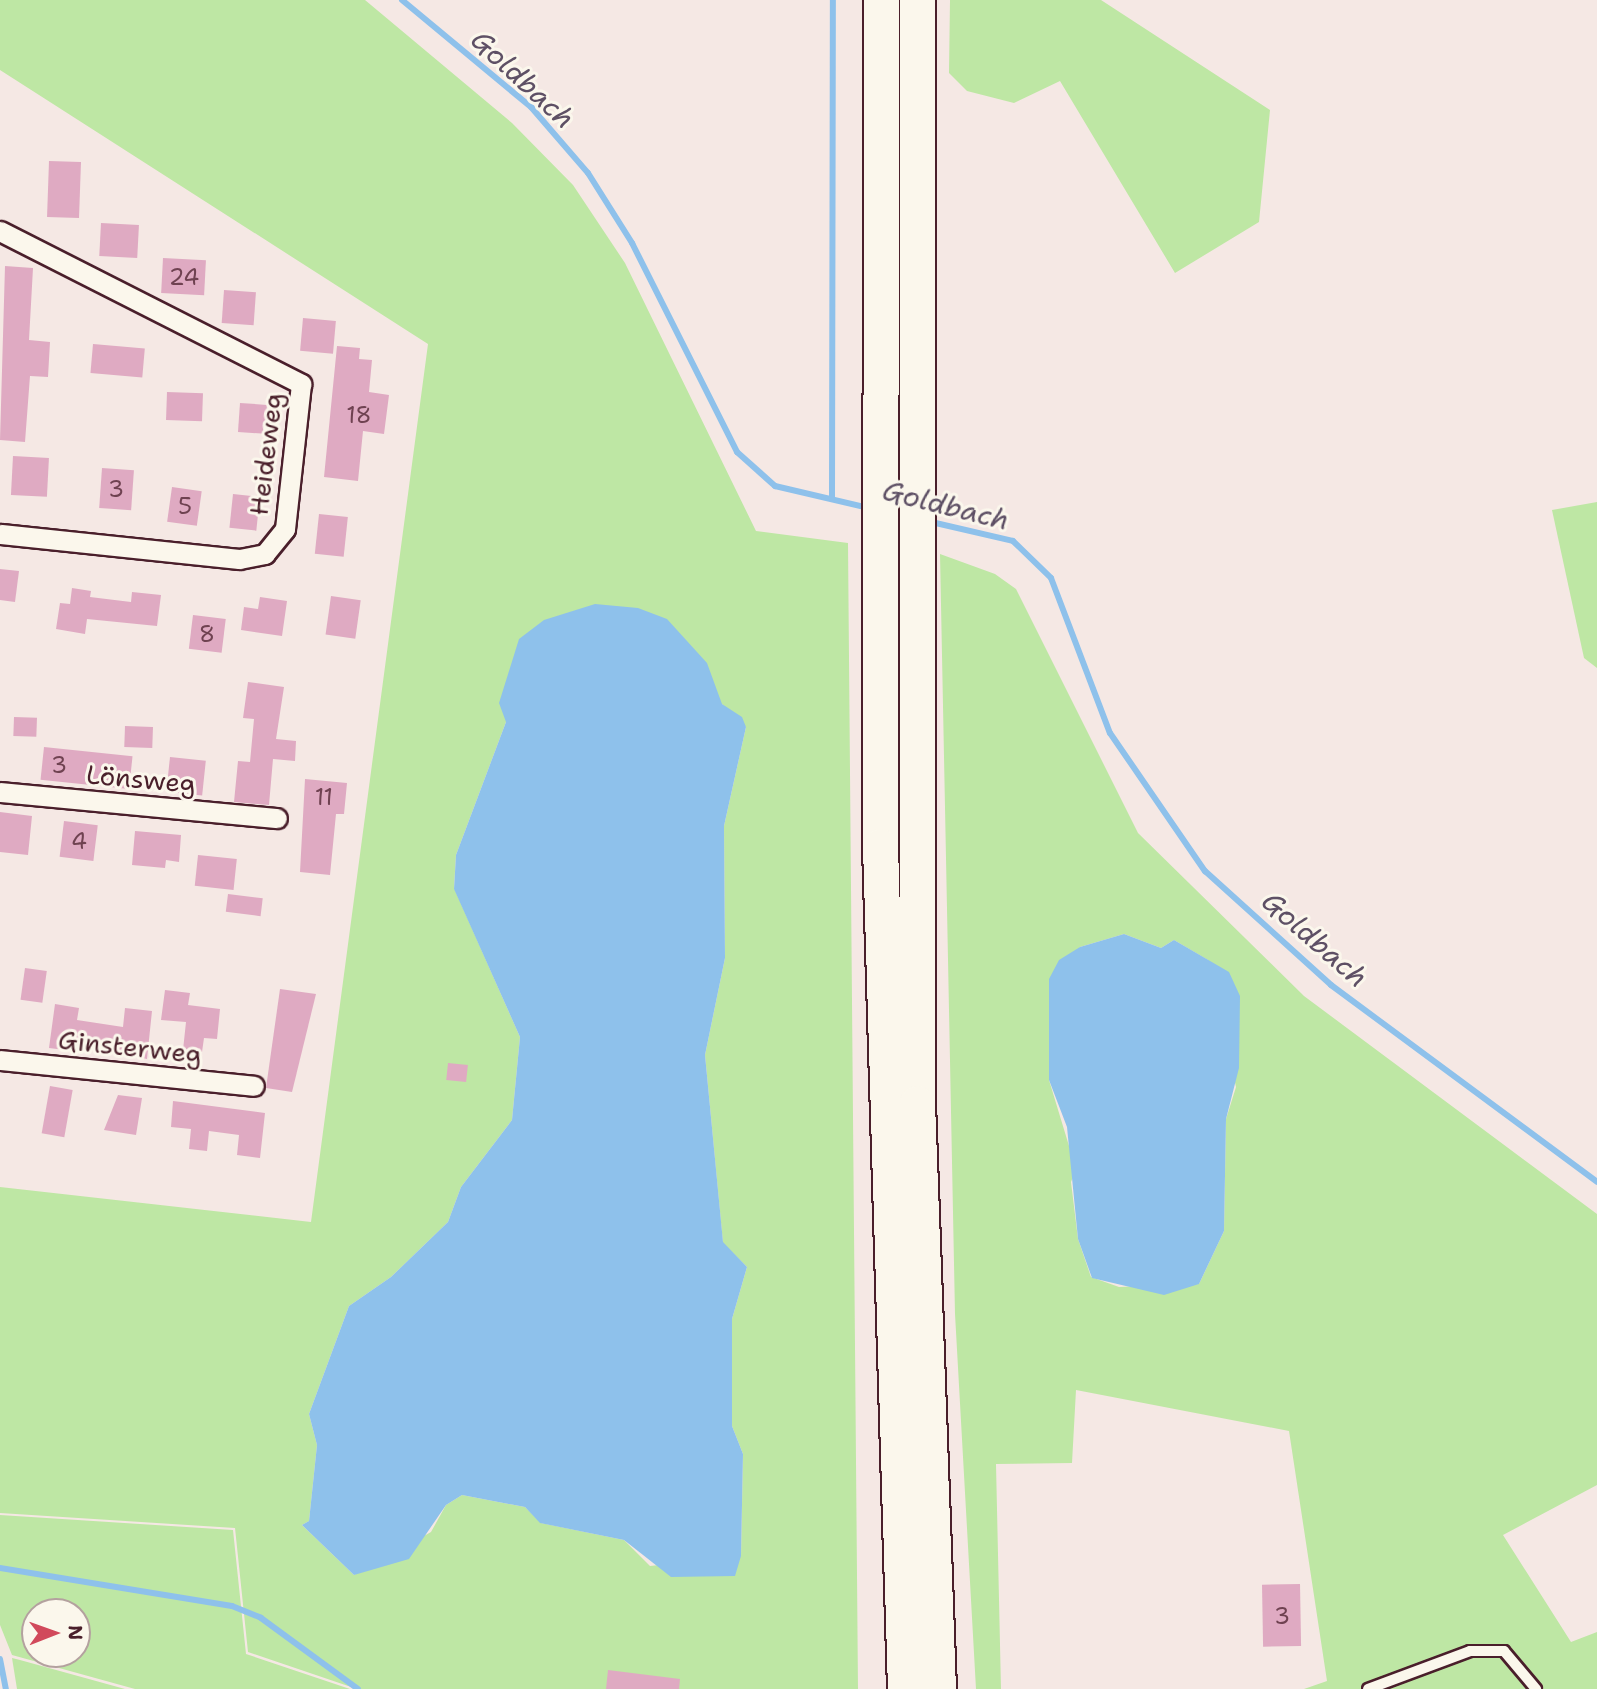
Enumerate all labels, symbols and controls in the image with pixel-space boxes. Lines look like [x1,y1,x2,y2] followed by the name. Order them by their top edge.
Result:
[464,23,582,135] water label: Goldbach
[169,263,199,291] house number: 24
[243,391,289,517] street label: Heideweg
[346,401,372,429] house number: 18
[879,473,1013,537] water label: Goldbach
[108,475,124,503] house number: 3
[178,492,192,520] house number: 5
[199,620,215,648] house number: 8
[51,751,67,779] house number: 3
[85,759,197,799] street label: Lönsweg
[315,783,333,811] house number: 11
[71,827,87,855] house number: 4
[1255,884,1375,994] water label: Goldbach
[57,1024,203,1070] street label: Ginsterweg
[21,1598,91,1668] north arrow
[1274,1602,1290,1630] house number: 3
[63,1625,88,1640] text: N

